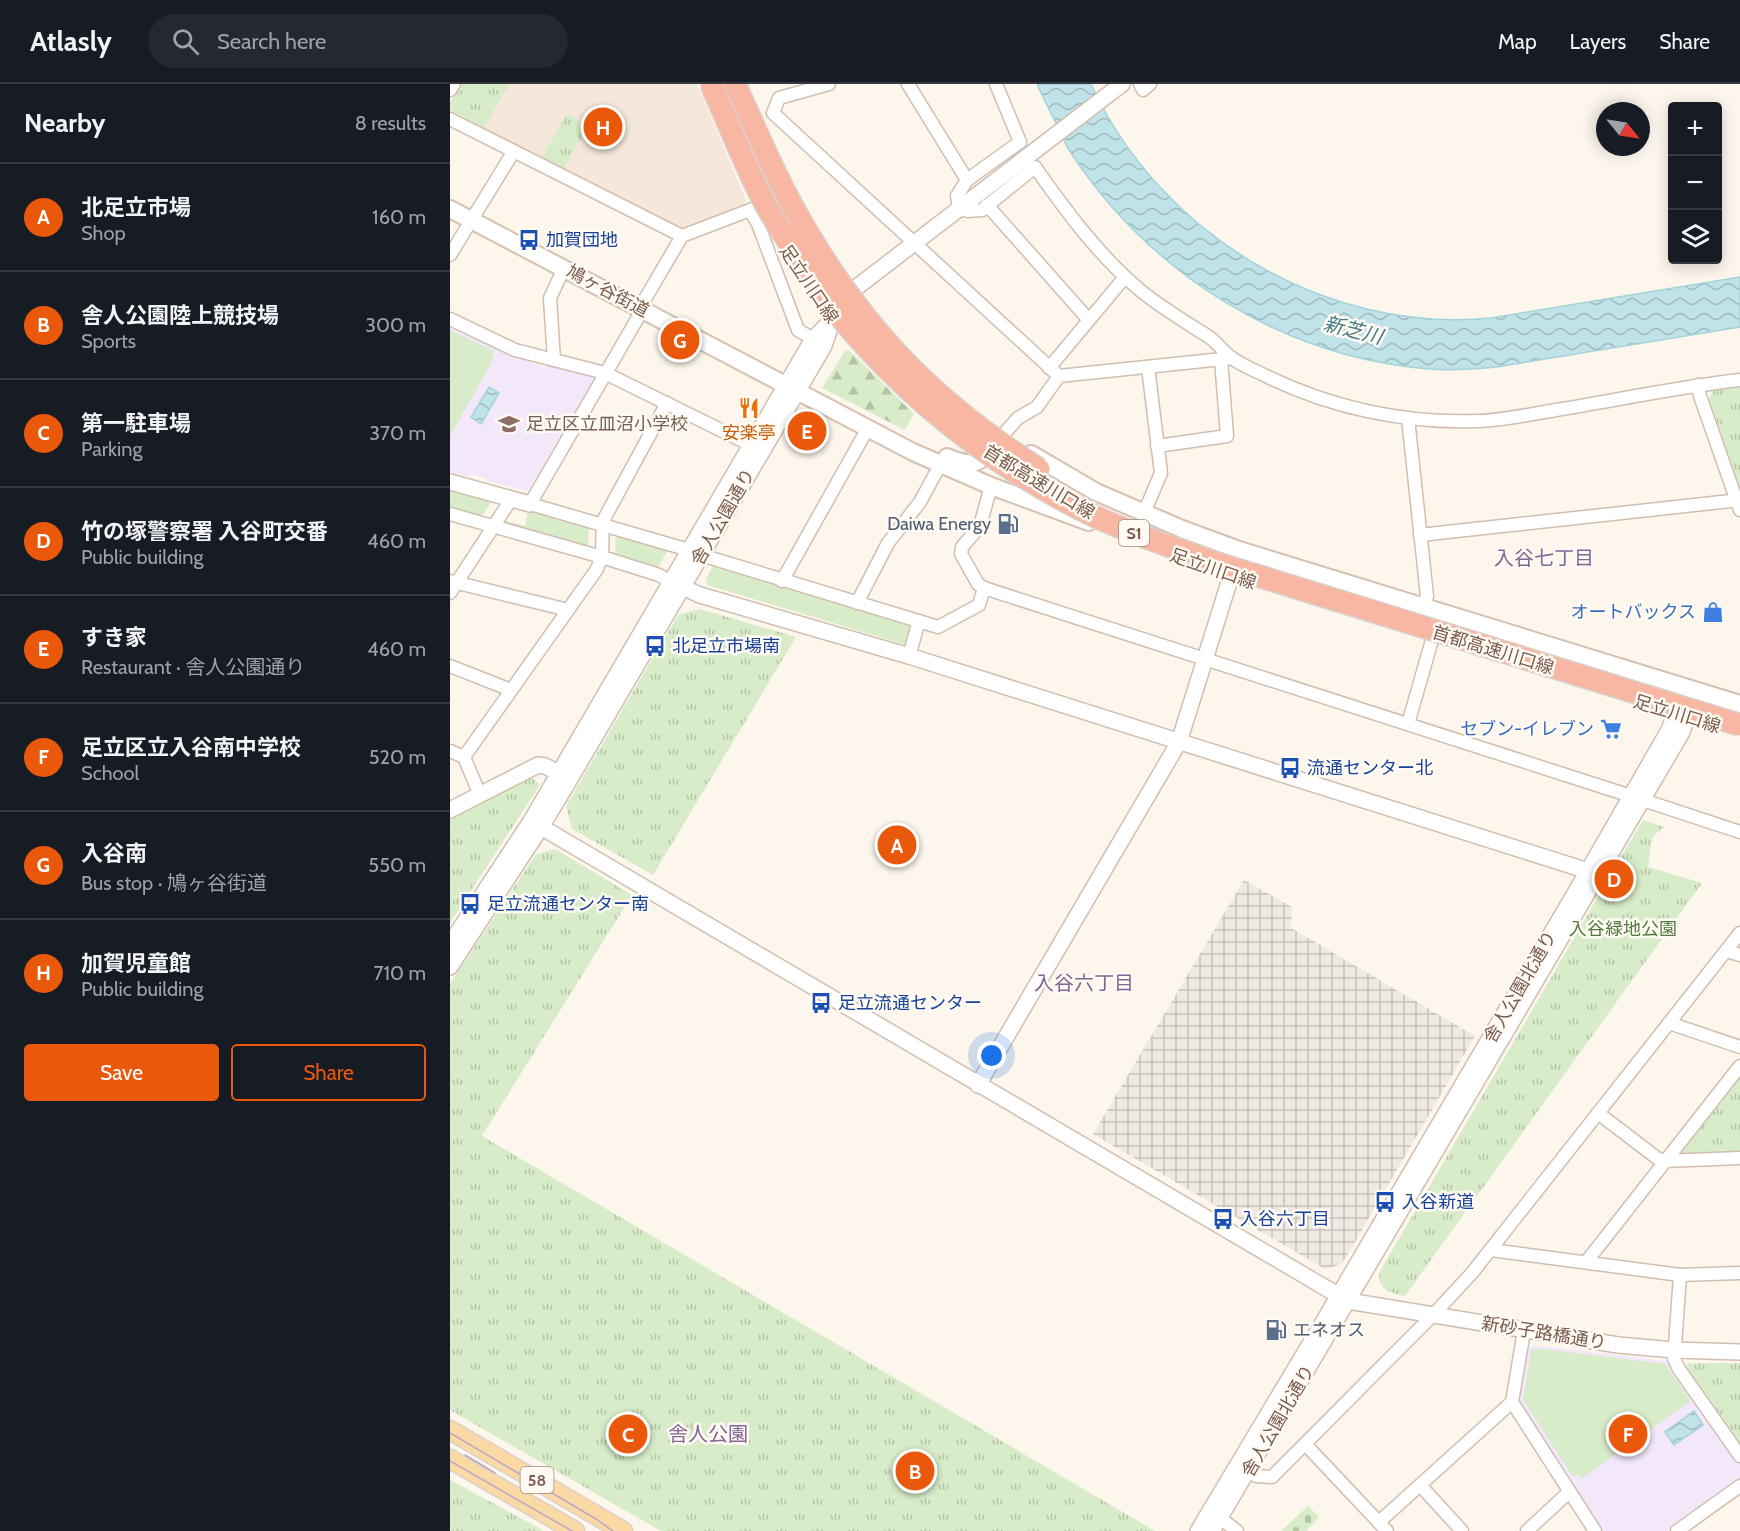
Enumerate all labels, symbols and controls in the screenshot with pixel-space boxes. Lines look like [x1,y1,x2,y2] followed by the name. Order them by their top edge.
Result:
[148,14,568,68] search box
[30,24,112,58] text: Atlasly
[169,25,202,58] icon: search
[217,28,326,55] text: Search here
[1498,29,1537,54] text: Map
[1570,29,1626,54] text: Layers
[1659,29,1710,54] text: Share
[1596,102,1650,156] north arrow
[1668,102,1722,264] map controls
[1668,102,1722,156] button: +
[584,104,622,150] pin: H
[24,107,105,139] text: Nearby
[355,111,426,135] text: 8 results
[1668,156,1722,210] button: −
[81,194,191,221] text: 北足立市場
[37,205,50,229] text: A
[372,205,426,229] text: 160 m
[1668,210,1722,264] button: layers
[81,221,126,245] text: Shop
[517,228,541,252] bus stop icon: 加賀団地
[546,229,618,251] place label: 加賀団地
[775,241,843,327] street label: 足立川口線
[563,260,653,322] street label: 鳩ヶ谷街道
[81,302,279,329] text: 舎人公園陸上競技場
[1321,311,1387,349] water label: 新芝川
[37,313,50,337] text: B
[365,313,426,337] text: 300 m
[660,318,700,362] pin: G
[81,329,136,353] text: Sports
[737,396,761,420] restaurant icon: 安楽亭
[788,408,826,454] pin: E
[81,410,191,437] text: 第一駐車場
[497,412,521,436] school or university icon: 足立区立皿沼小学校
[526,413,688,435] place label: 足立区立皿沼小学校
[37,421,50,445] text: C
[369,421,426,445] text: 370 m
[722,422,776,444] place label: 安楽亭
[81,437,142,461] text: Parking
[979,440,1099,524] street label: 首都高速川口線
[686,465,760,569] street label: 舎人公園通り
[996,512,1020,536] fuel station icon: Daiwa Energy
[887,513,991,535] place label: Daiwa Energy
[81,518,328,545] text: 竹の塚警察署 入谷町交番
[1119,520,1149,546] road number: S1
[36,529,51,553] text: D
[367,529,426,553] text: 460 m
[1167,544,1259,594] street label: 足立川口線
[81,545,203,569] text: Public building
[1494,546,1594,570] district label: 入谷七丁目
[1701,600,1725,624] shop icon: オートバックス
[1571,601,1696,623] place label: オートバックス
[1430,621,1556,679] street label: 首都高速川口線
[81,624,147,651] text: すき家
[643,634,667,658] bus stop icon: 北足立市場南
[672,635,780,657] place label: 北足立市場南
[38,637,49,661] text: E
[367,637,426,661] text: 460 m
[81,655,305,679] text: Restaurant · 舎人公園通り
[1631,690,1723,738] street label: 足立川口線
[1599,717,1623,741] supermarket icon: セブン-イレブン
[1460,718,1594,740] place label: セブン-イレブン
[81,734,301,761] text: 足立区立入谷南中学校
[38,745,49,769] text: F
[369,745,426,769] text: 520 m
[1278,756,1302,780] bus stop icon: 流通センター北
[1307,757,1433,779] place label: 流通センター北
[81,761,139,785] text: School
[878,822,916,867] pin: A
[81,840,147,867] text: 入谷南
[37,853,50,877] text: G
[368,853,426,877] text: 550 m
[1594,856,1634,902] pin: D
[81,871,267,895] text: Bus stop · 鳩ヶ谷街道
[458,892,482,916] bus stop icon: 足立流通センター南
[487,893,649,915] place label: 足立流通センター南
[1569,918,1677,940] park label: 入谷緑地公園
[1479,927,1561,1047] street label: 舎人公園北通り
[81,950,191,977] text: 加賀児童館
[36,961,51,985] text: H
[373,961,426,985] text: 710 m
[1034,971,1134,995] district label: 入谷六丁目
[81,977,203,1001] text: Public building
[809,991,833,1015] bus stop icon: 足立流通センター
[838,992,982,1014] place label: 足立流通センター
[977,1041,1006,1070] your location
[24,1044,219,1101] button: Save
[231,1044,426,1101] button: Share
[1373,1190,1397,1214] bus stop icon: 入谷新道
[1402,1191,1474,1213] place label: 入谷新道
[1211,1207,1235,1231] bus stop icon: 入谷六丁目
[1240,1208,1330,1230] place label: 入谷六丁目
[1480,1312,1608,1354] street label: 新砂子路橋通り
[1264,1318,1288,1342] fuel station icon: エネオス
[1293,1319,1365,1341] place label: エネオス
[1237,1361,1319,1481] street label: 舎人公園北通り
[608,1412,648,1456] pin: C
[1608,1412,1648,1456] pin: F
[668,1422,748,1446] district label: 舎人公園
[896,1448,934,1494] pin: B
[520,1467,554,1493] road number: 58

